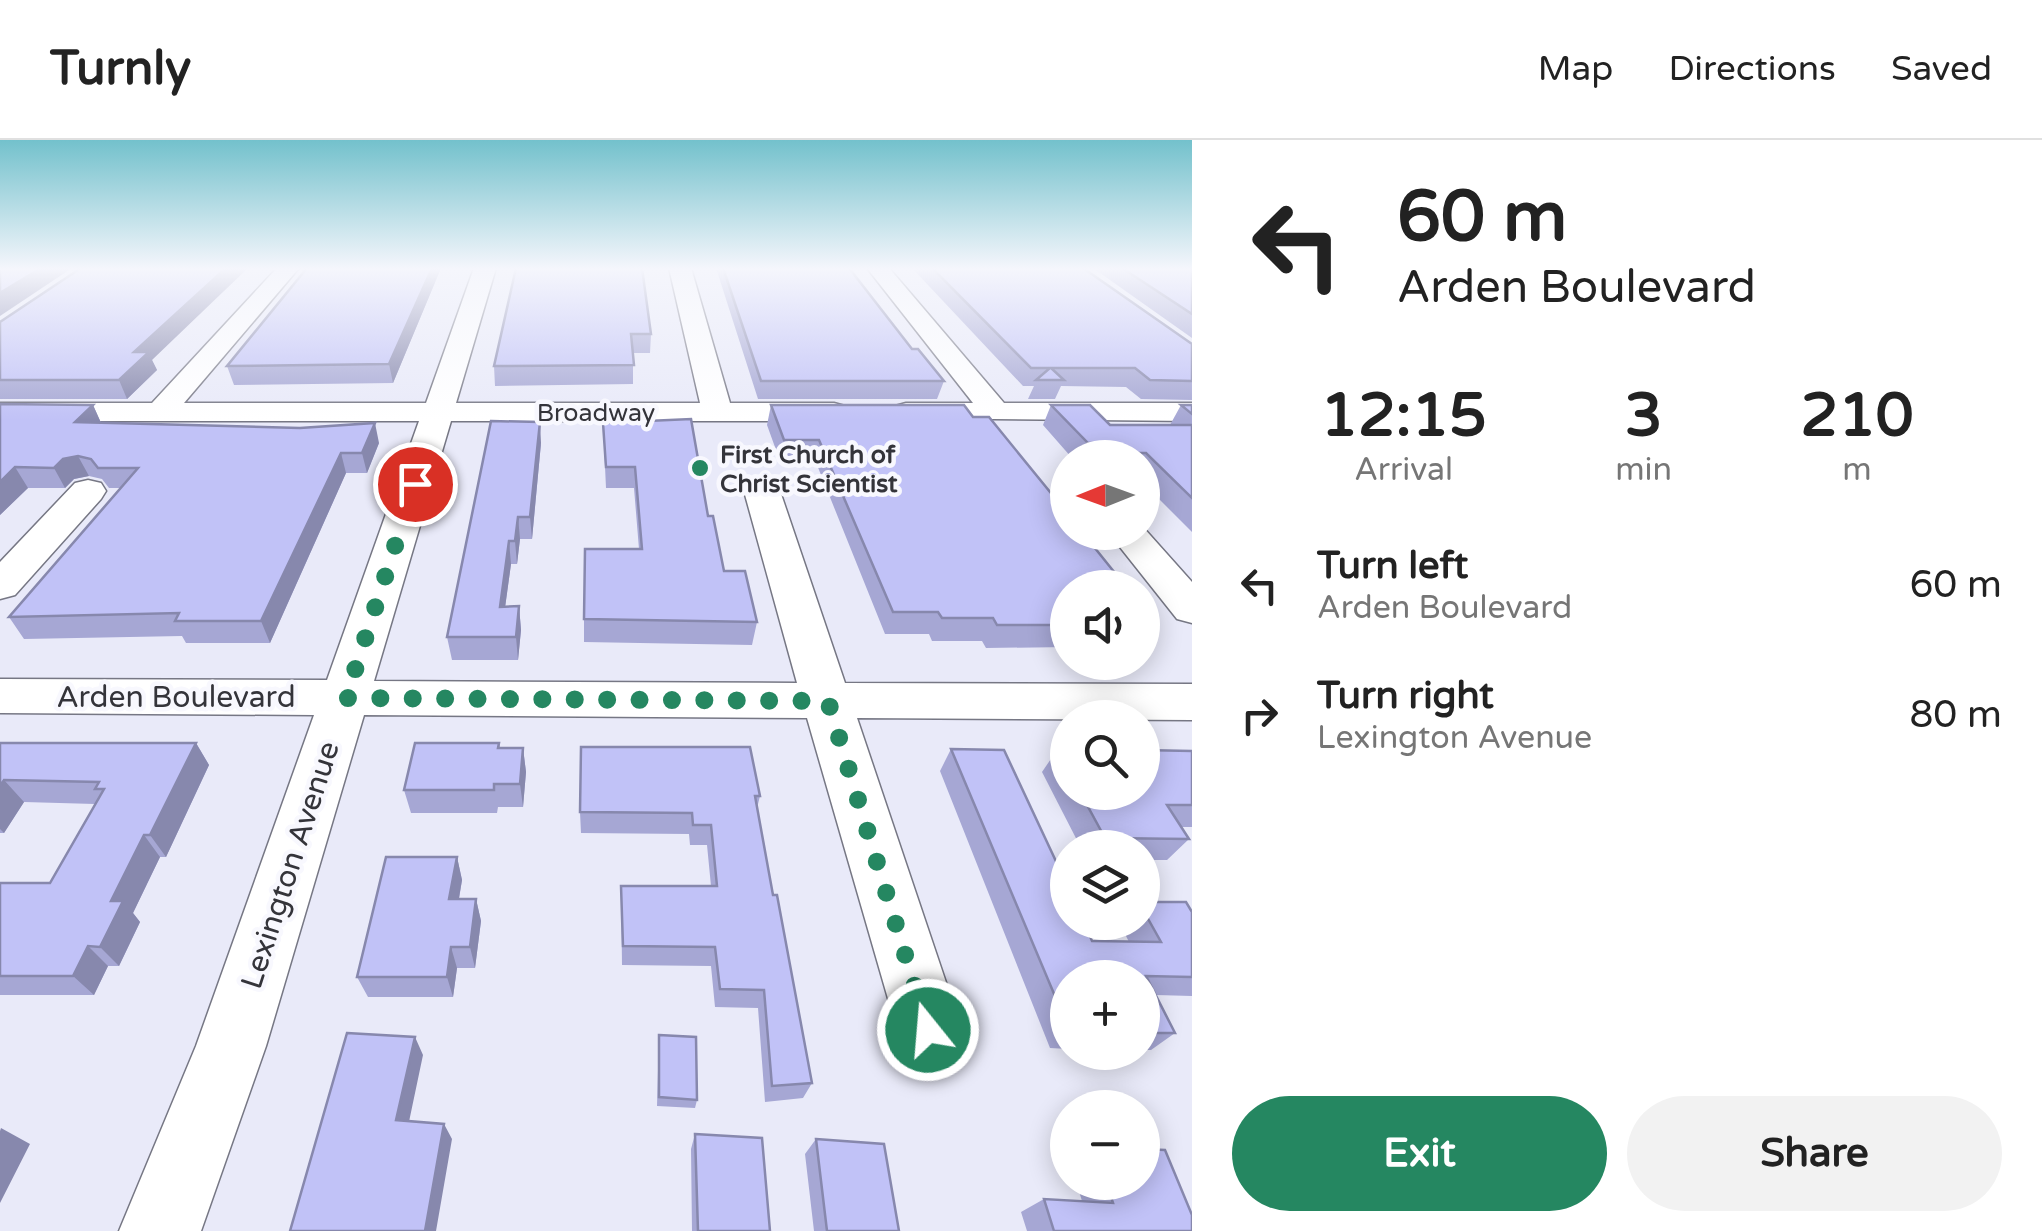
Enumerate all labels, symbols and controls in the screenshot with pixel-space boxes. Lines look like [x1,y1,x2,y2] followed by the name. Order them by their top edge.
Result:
[50,40,191,98] text: Turnly
[1538,48,1613,90] text: Map
[1668,48,1836,90] text: Directions
[1891,48,1992,90] text: Saved
[1397,176,1567,260] text: 60 m
[1232,180,1362,310] icon: left
[1397,261,1756,315] text: Arden Boulevard
[1320,380,1487,452] text: 12:15
[1625,380,1662,452] text: 3
[1800,380,1914,452] text: 210
[537,398,655,428] street label: Broadway
[720,440,898,499] place label: First Church of Christ Scientist
[1050,440,1160,550] north arrow
[1050,440,1160,1200] map controls
[373,442,458,527] pin
[1354,451,1453,489] text: Arrival
[1615,451,1672,489] text: min
[1842,451,1872,489] text: m
[388,457,443,512] icon: arrive
[689,457,711,479] marker: First Church of Christ Scientist
[1317,543,1468,589] text: Turn left
[1232,558,1287,613] icon: left
[1910,562,2002,608] text: 60 m
[1050,570,1160,680] button: sound
[1317,589,1572,627] text: Arden Boulevard
[1317,673,1494,719] text: Turn right
[56,679,296,716] street label: Arden Boulevard
[1232,688,1287,743] icon: right
[1910,692,2002,738] text: 80 m
[1050,700,1160,810] button: search
[1317,719,1592,757] text: Lexington Avenue
[233,737,348,994] street label: Lexington Avenue
[1050,830,1160,940] button: layers
[1050,960,1160,1070] button: +
[876,978,980,1082] position arrow
[1050,1090,1160,1200] button: −
[1232,1096,1607,1211] button: Exit
[1627,1096,2002,1211] button: Share

